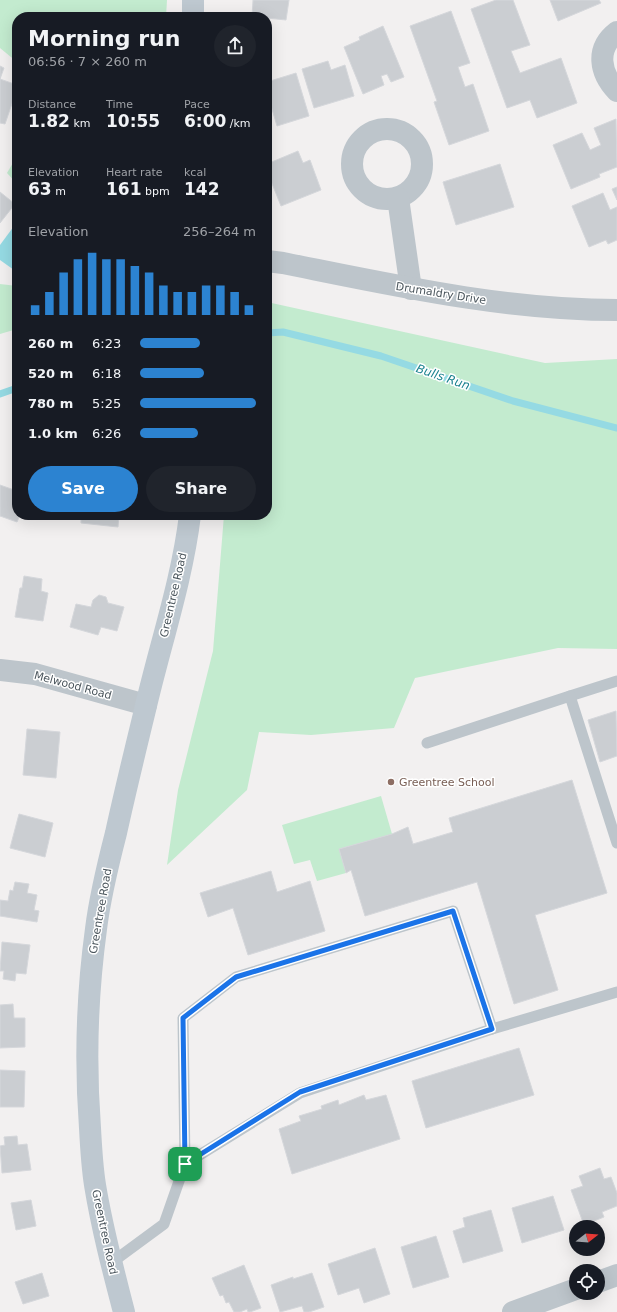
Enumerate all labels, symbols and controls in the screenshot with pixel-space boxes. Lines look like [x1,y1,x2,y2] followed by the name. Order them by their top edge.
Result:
[214,25,256,67] button: share
[28,26,180,51] text: Morning run
[28,54,147,69] text: 06:56 · 7 × 260 m
[28,98,76,111] text: Distance
[106,98,133,111] text: Time
[184,98,210,111] text: Pace
[28,111,70,131] text: 1.82
[106,111,160,131] text: 10:55
[184,111,226,131] text: 6:00
[70,117,91,130] text: km
[226,117,251,130] text: /km
[28,166,79,179] text: Elevation
[106,166,162,179] text: Heart rate
[184,166,206,179] text: kcal
[28,179,52,199] text: 63
[106,179,142,199] text: 161
[184,179,220,199] text: 142
[52,185,66,198] text: m
[142,185,170,198] text: bpm
[28,224,88,239] text: Elevation
[183,224,256,239] text: 256–264 m
[395,280,487,307] street label: Drumaldry Drive
[28,336,73,351] text: 260 m
[92,336,121,351] text: 6:23
[414,361,472,393] water label: Bulls Run
[28,366,73,381] text: 520 m
[92,366,121,381] text: 6:18
[28,396,73,411] text: 780 m
[92,396,121,411] text: 5:25
[28,426,78,441] text: 1.0 km
[92,426,121,441] text: 6:26
[28,466,138,512] button: Save
[146,466,256,512] button: Share
[157,551,190,639] street label: Greentree Road
[33,669,113,702] street label: Melwood Road
[399,776,494,789] place label: Greentree School
[386,777,396,787] marker: Greentree School
[87,867,114,955] street label: Greentree Road
[168,1147,202,1181] pin
[174,1153,196,1175] icon: arrive
[89,1188,120,1276] street label: Greentree Road
[569,1220,605,1256] north arrow
[569,1220,605,1300] map controls
[569,1264,605,1300] button: locate

